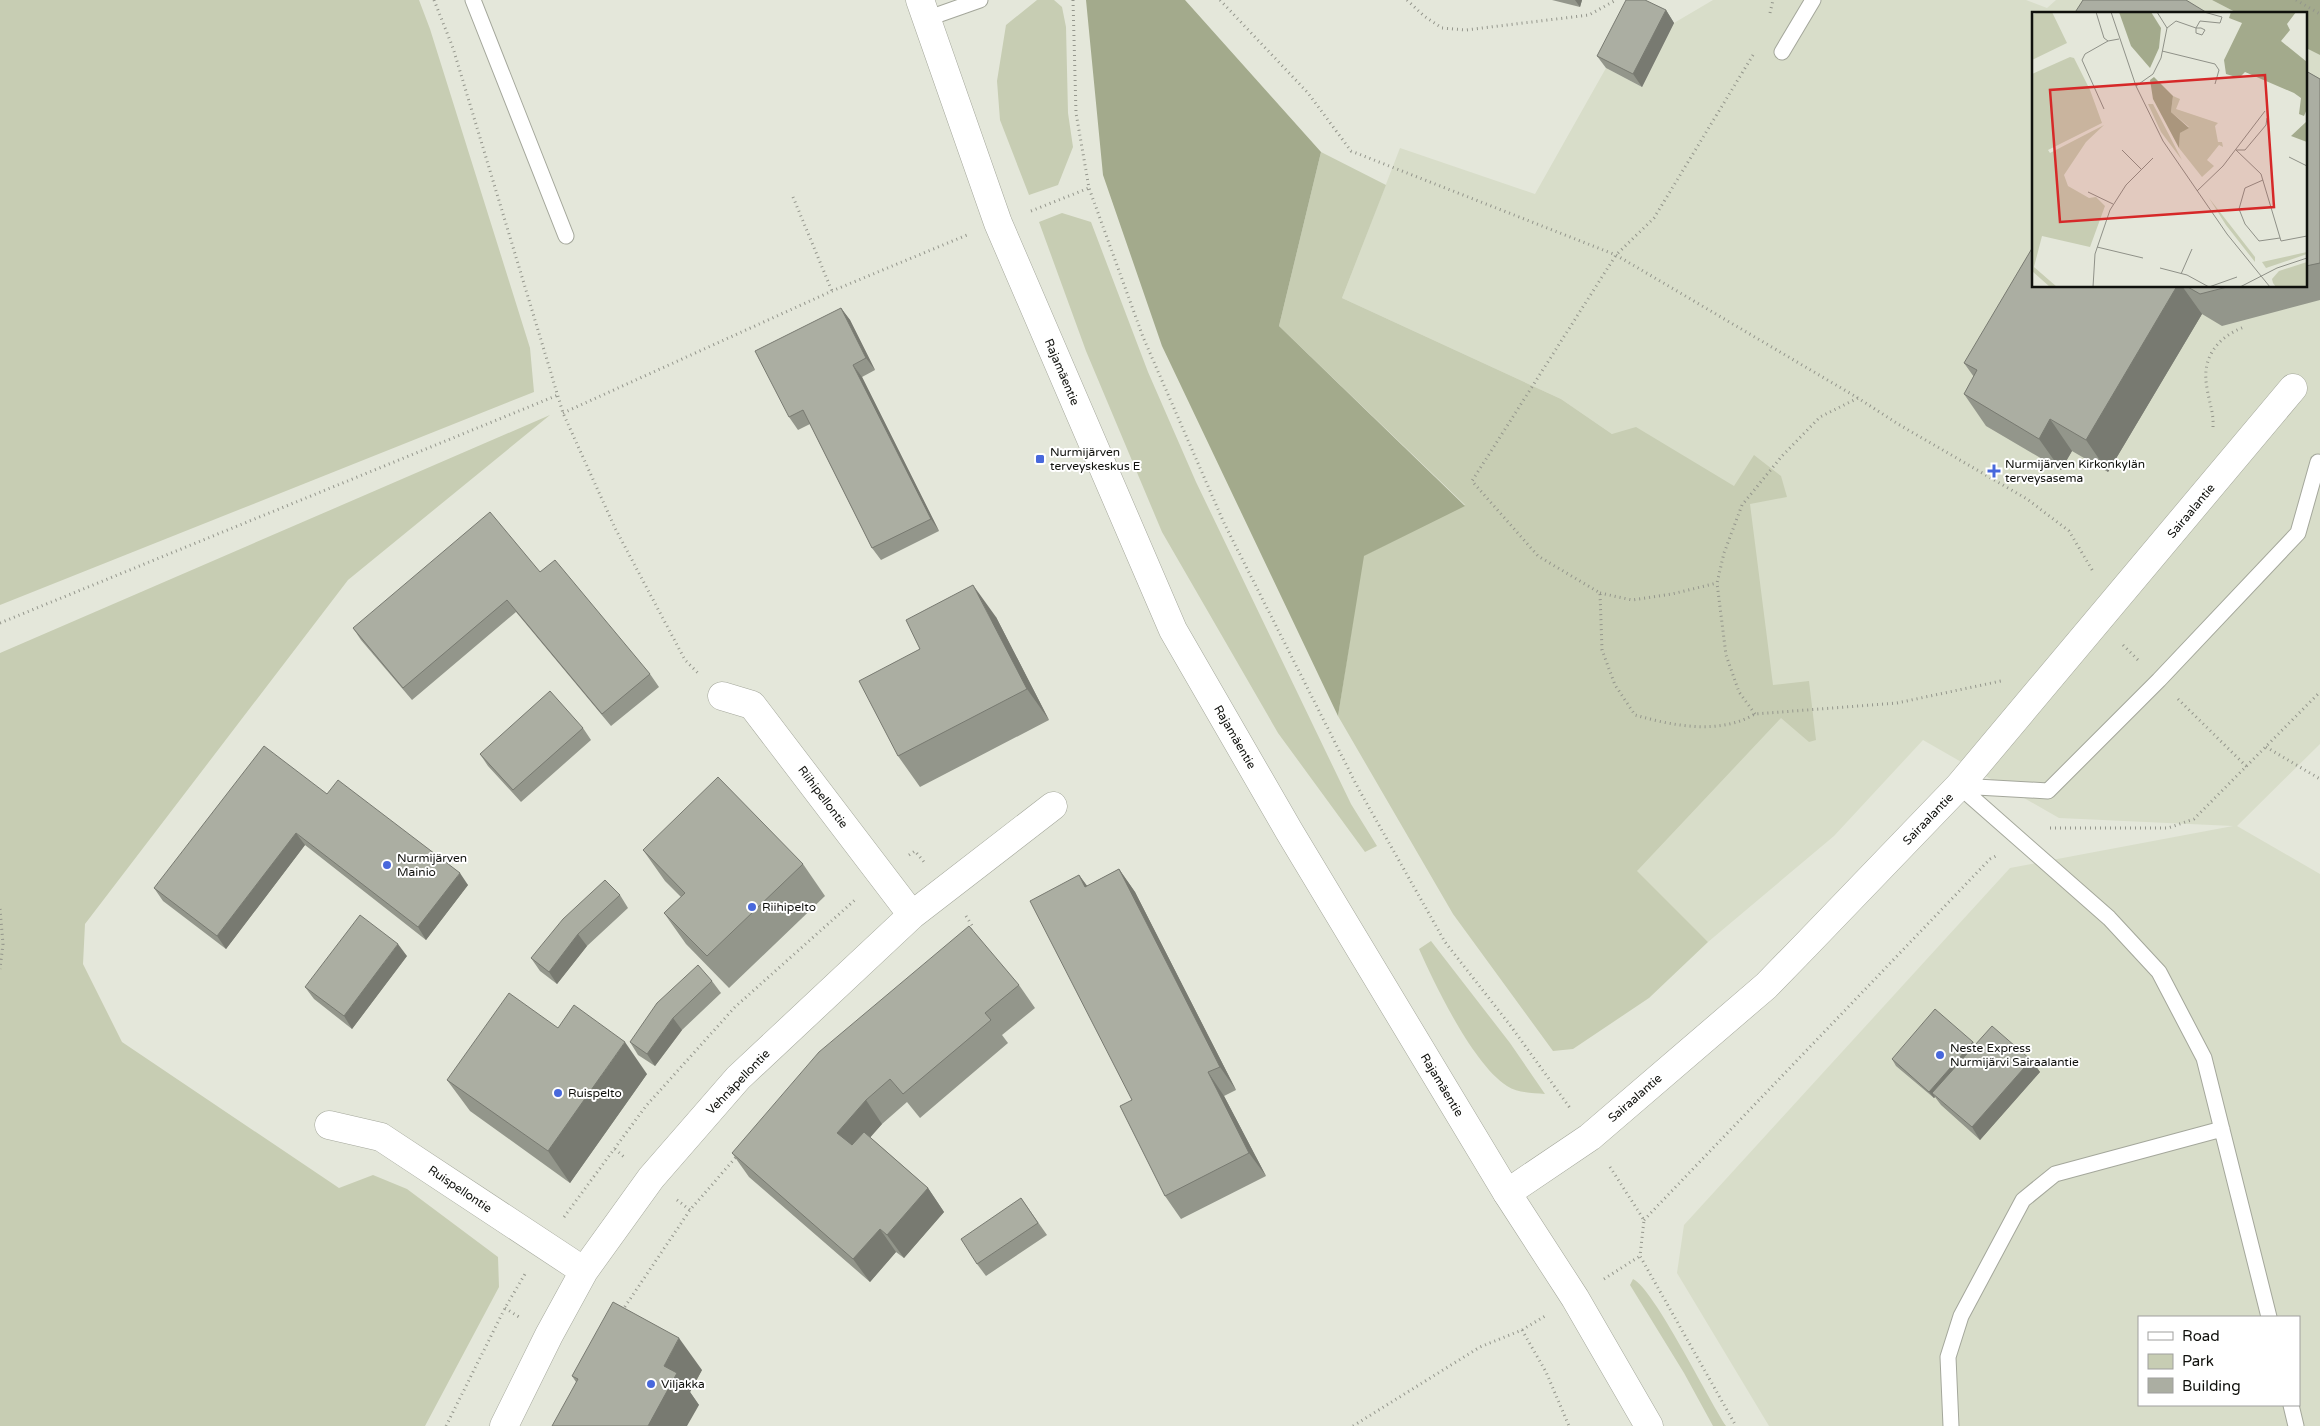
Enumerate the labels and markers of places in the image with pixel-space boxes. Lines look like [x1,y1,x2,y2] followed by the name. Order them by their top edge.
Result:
[1050,445,1141,473] place label: Nurmijärven terveyskeskus E
[1034,453,1046,465] marker: Nurmijärven terveyskeskus E
[2005,457,2145,485] place label: Nurmijärven Kirkonkylän terveysasema
[1987,464,2001,478] marker: Nurmijärven Kirkonkylän terveysasema
[397,851,467,879] place label: Nurmijärven Mainio
[381,859,393,871] marker: Nurmijärven Mainio
[762,900,816,914] place label: Riihipelto
[746,901,758,913] marker: Riihipelto
[1950,1041,2079,1069] place label: Neste Express Nurmijärvi Sairaalantie
[1934,1049,1946,1061] marker: Neste Express Nurmijärvi Sairaalantie
[568,1086,622,1100] place label: Ruispelto
[552,1087,564,1099] marker: Ruispelto
[661,1377,705,1391] place label: Viljakka
[645,1378,657,1390] marker: Viljakka

